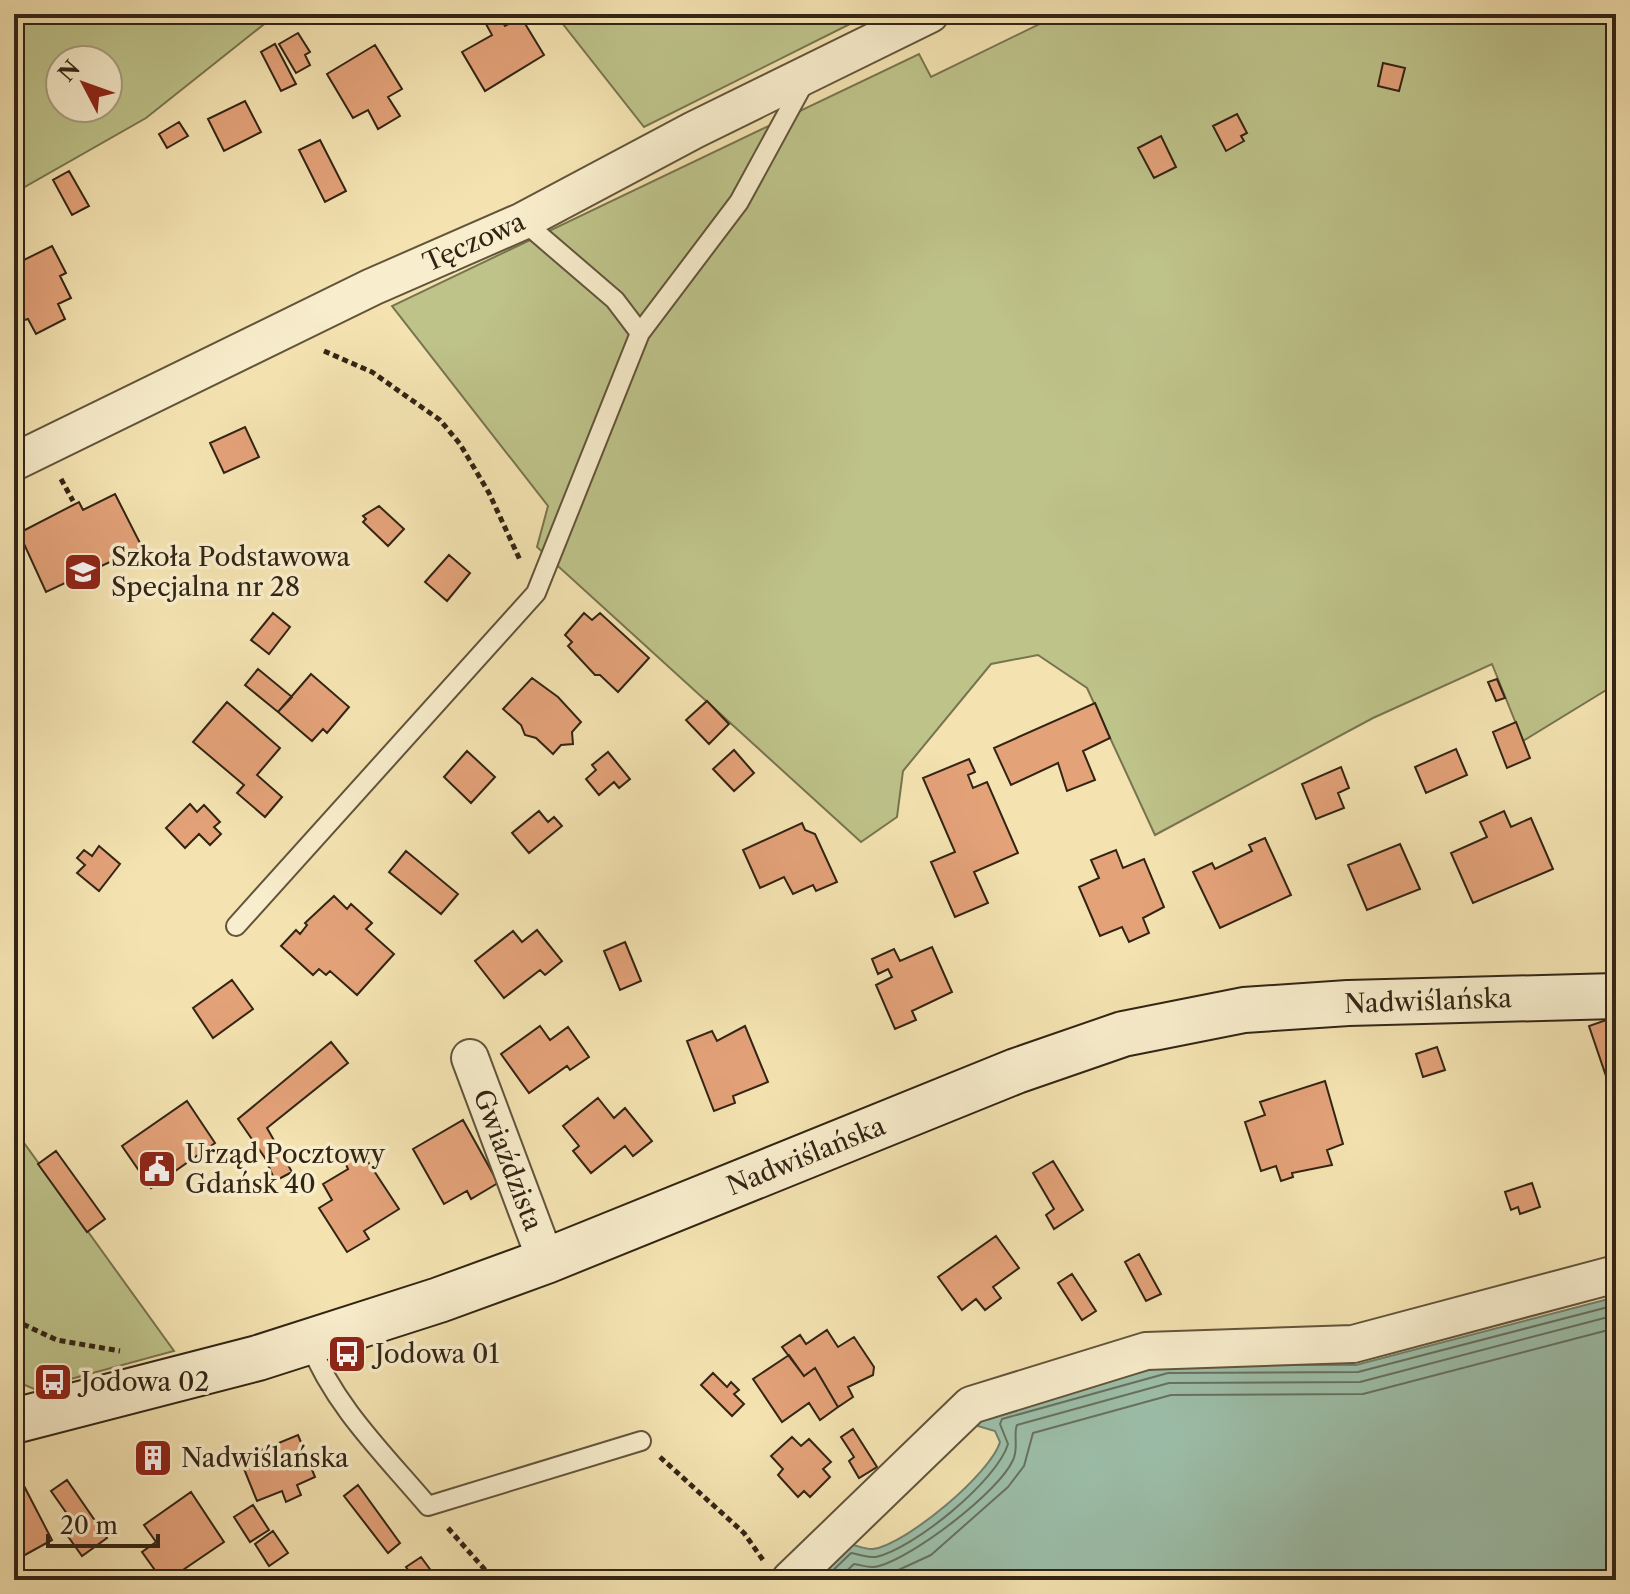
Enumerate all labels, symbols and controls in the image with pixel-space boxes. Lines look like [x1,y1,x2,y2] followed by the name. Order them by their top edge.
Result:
[44,44,124,124] north arrow
[53,55,86,87] text: N
[418,205,530,279] street label: Tęczowa
[111,541,350,603] place label: Szkoła Podstawowa Specjalna nr 28
[62,551,104,593] school or university icon: Szkoła Podstawowa Specjalna nr 28
[1344,982,1513,1020] street label: Nadwiślańska
[466,1085,550,1235] street label: Gwiaździsta
[722,1110,890,1202] street label: Nadwiślańska
[185,1138,386,1200] place label: Urząd Pocztowy Gdańsk 40
[136,1148,178,1190] public building icon: Urząd Pocztowy Gdańsk 40
[326,1333,368,1375] bus stop icon: Jodowa 01
[371,1338,499,1370] place label: Jodowa 01
[32,1361,74,1403] bus stop icon: Jodowa 02
[77,1366,209,1398] place label: Jodowa 02
[132,1437,174,1479] building icon: Nadwiślańska
[181,1442,349,1474] place label: Nadwiślańska
[48,1498,158,1548] scale bar
[60,1511,118,1540] text: 20 m

